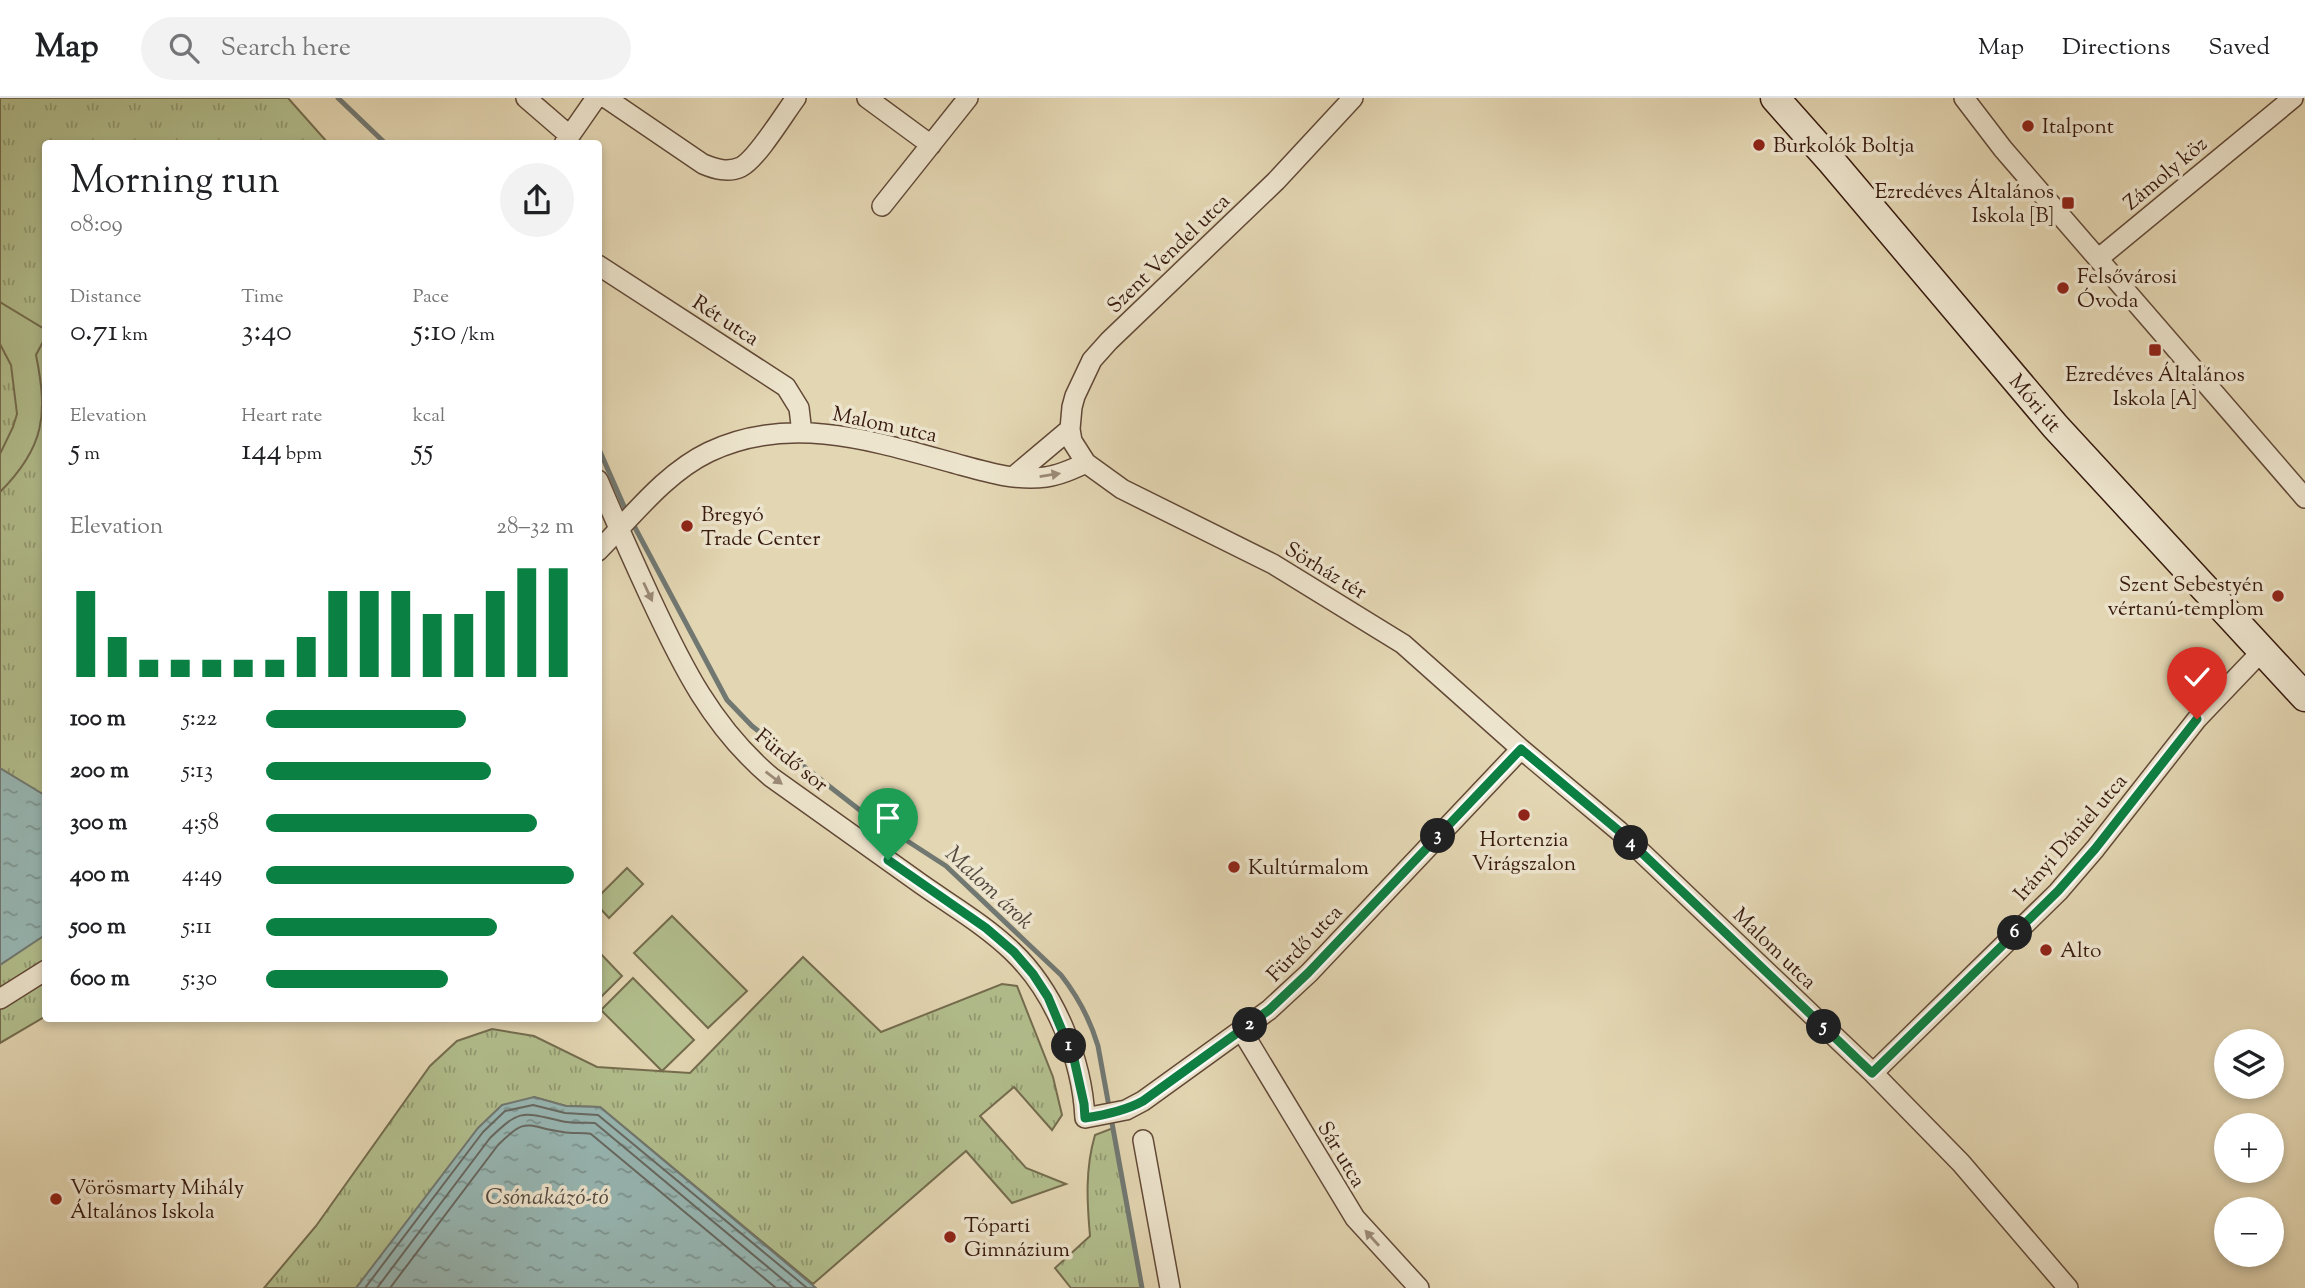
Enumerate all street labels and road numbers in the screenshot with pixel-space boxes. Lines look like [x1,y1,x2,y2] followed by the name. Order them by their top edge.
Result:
[2118,131,2215,219] street label: Zámoly köz
[1101,187,1238,321] street label: Szent Vendel utca
[686,289,764,355] street label: Rét utca
[2000,368,2067,440] street label: Móri út
[829,400,940,452] street label: Malom utca
[1278,535,1372,608] street label: Sörház tér
[748,723,834,801] street label: Fürdő sor
[2008,768,2136,909] street label: Irányi Dániel utca
[1261,899,1350,990] street label: Fürdő utca
[1725,902,1823,997] street label: Malom utca
[1309,1116,1372,1194] street label: Sár utca

